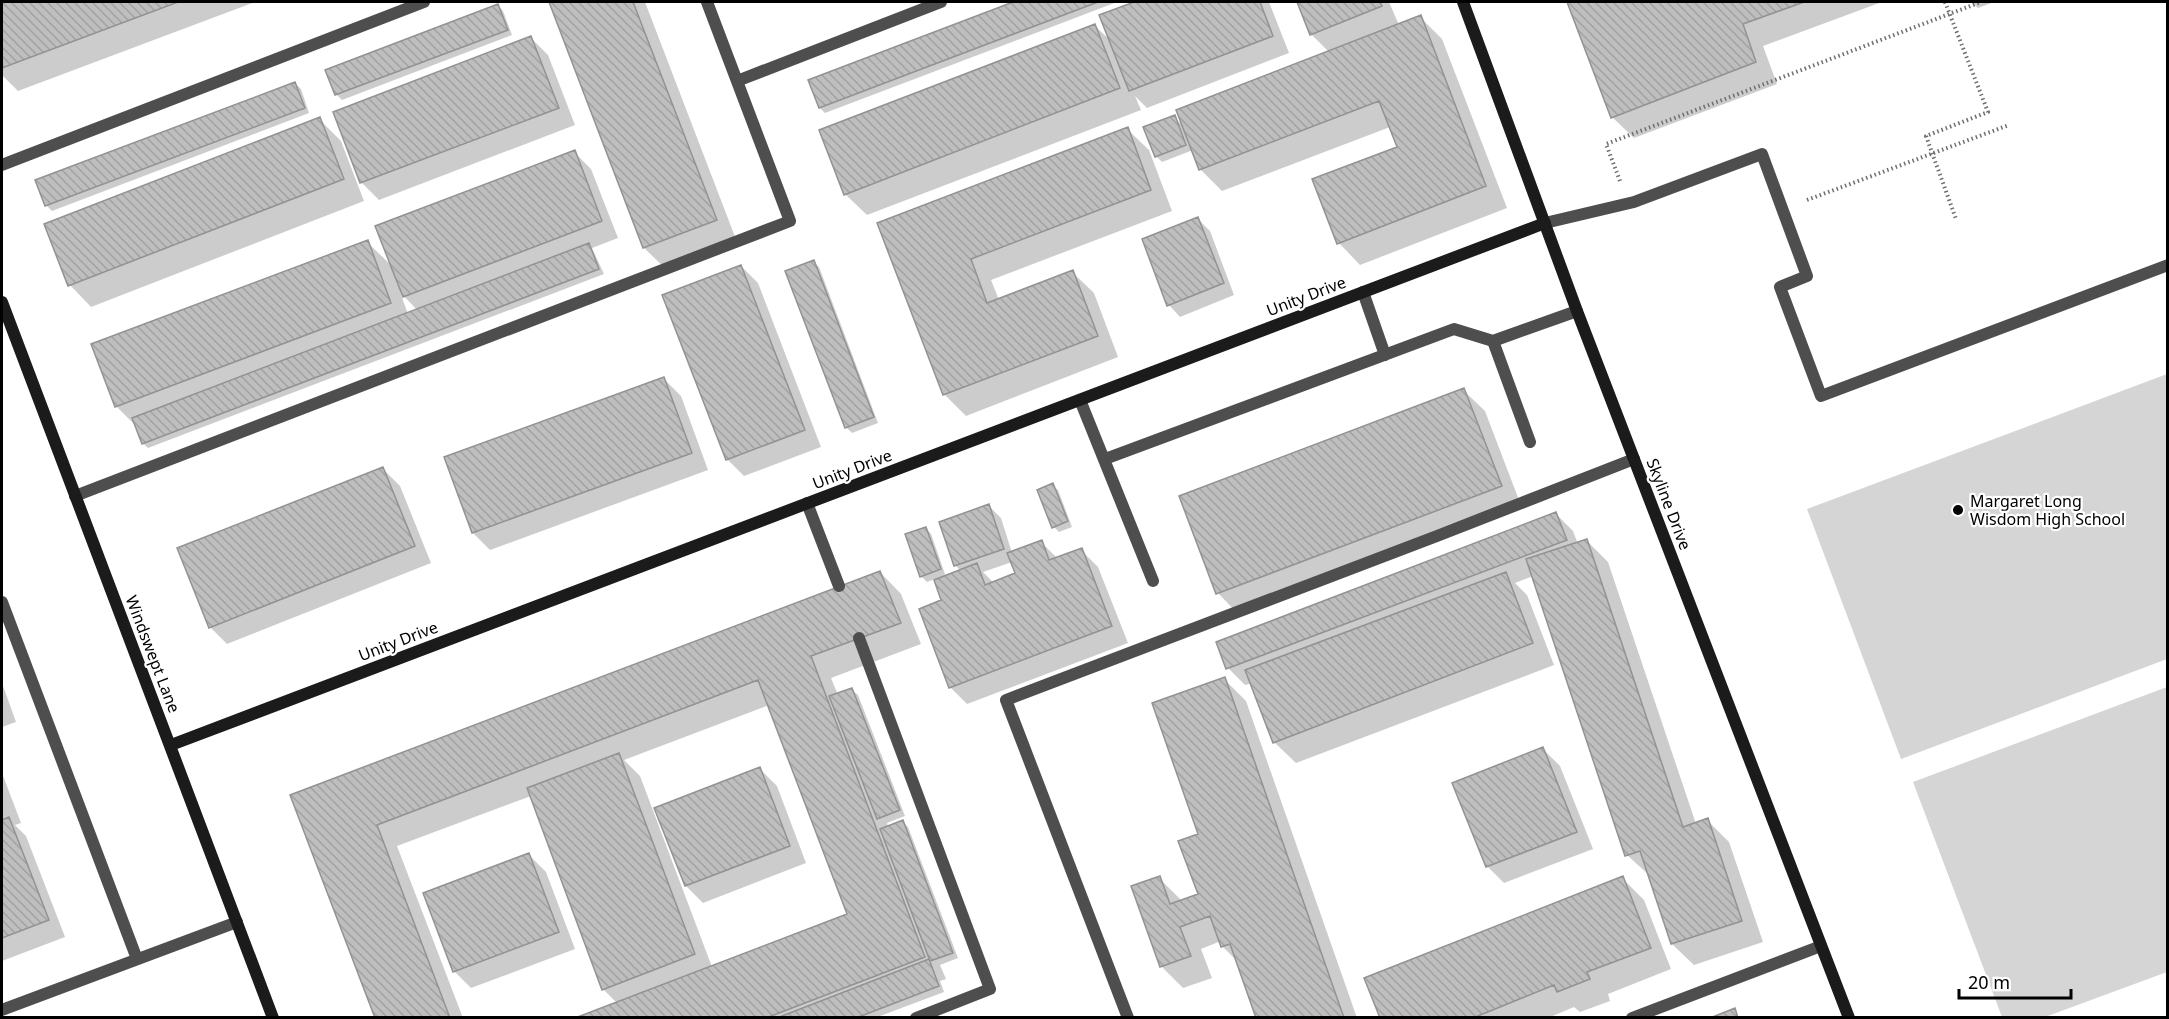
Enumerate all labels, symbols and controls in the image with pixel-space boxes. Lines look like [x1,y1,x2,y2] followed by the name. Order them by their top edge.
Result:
[1263,271,1349,321] street label: Unity Drive
[809,444,895,494] street label: Unity Drive
[1641,455,1697,553] street label: Skyline Drive
[1970,490,2125,530] place label: Margaret Long Wisdom High School
[1951,503,1965,517] marker: Margaret Long Wisdom High School
[121,592,185,716] street label: Windswept Lane
[355,616,441,666] street label: Unity Drive
[1959,962,2072,1000] scale bar
[1968,970,2010,994] text: 20 m

